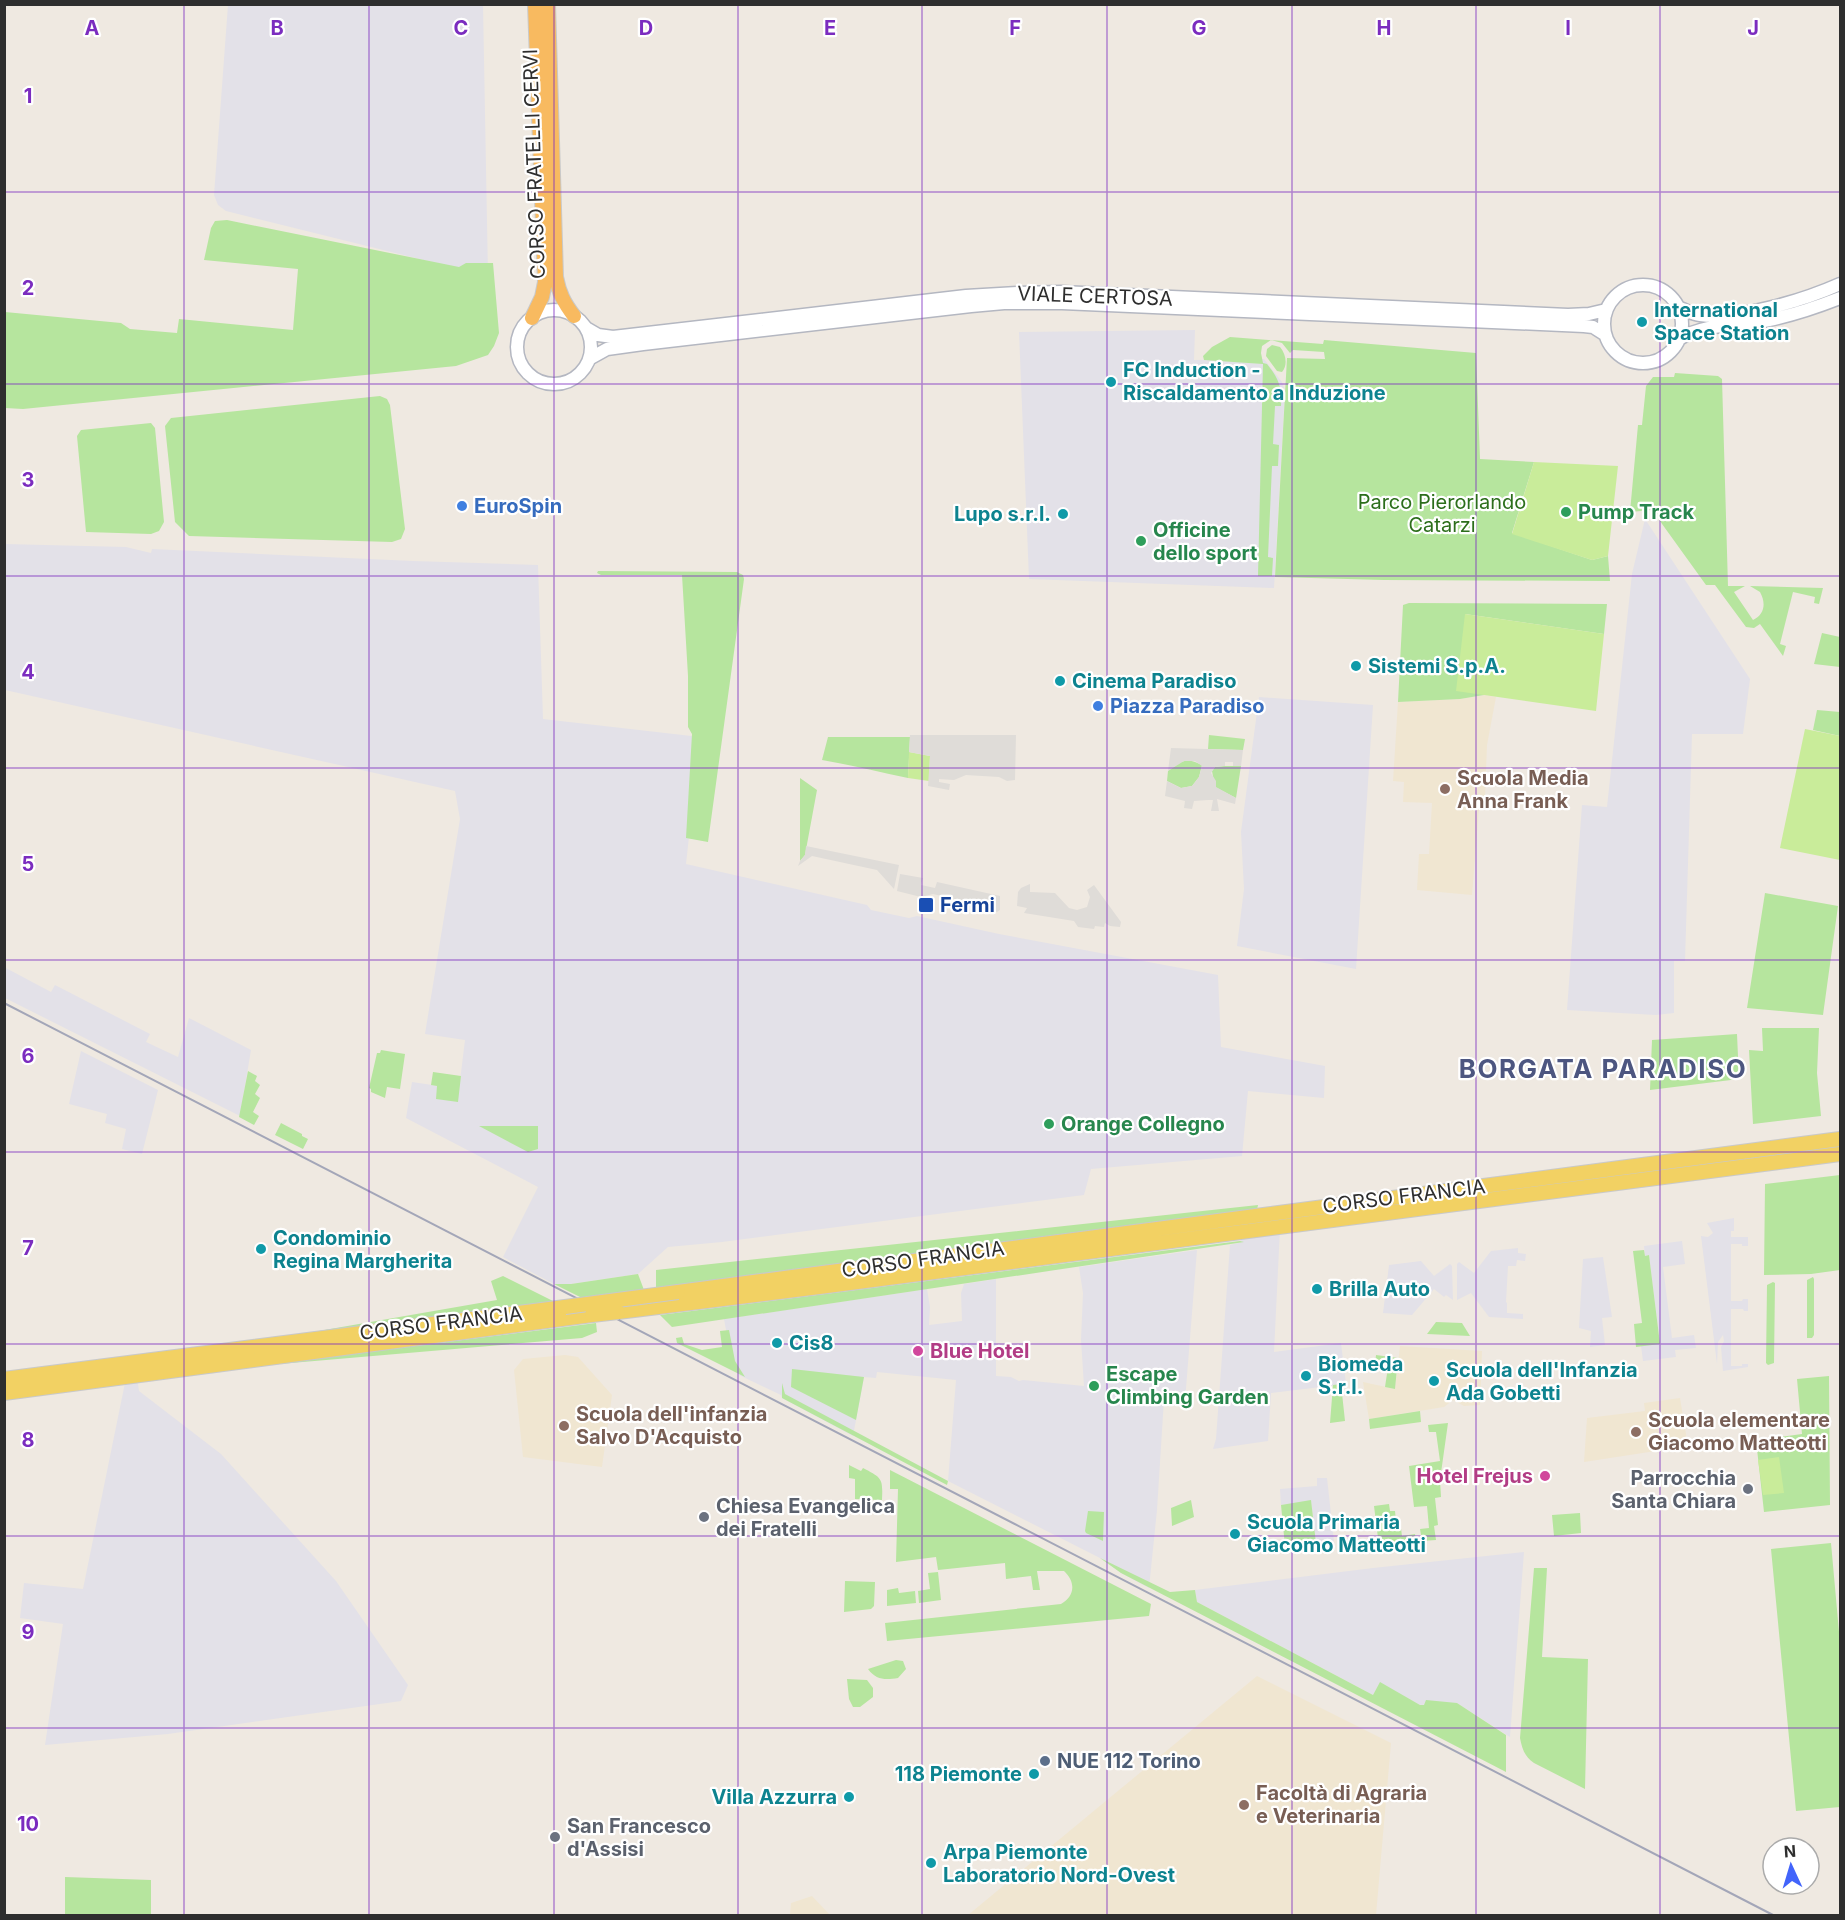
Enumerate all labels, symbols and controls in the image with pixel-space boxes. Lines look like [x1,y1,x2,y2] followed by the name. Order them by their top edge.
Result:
[85,16,100,40] text: A
[270,16,284,40] text: B
[454,16,468,40] text: C
[639,16,653,40] text: D
[824,16,836,40] text: E
[1009,16,1021,40] text: F
[1191,16,1207,40] text: G
[1377,16,1391,40] text: H
[1565,16,1571,40] text: I
[1747,16,1759,40] text: J
[518,49,550,279] street label: CORSO FRATELLI CERVI
[24,84,32,108] text: 1
[22,276,34,300] text: 2
[1017,281,1173,311] street label: VIALE CERTOSA
[1654,298,1790,345] place label: International Space Station
[1635,315,1649,329] marker: International Space Station
[1123,358,1386,405] place label: FC Induction - Riscaldamento a Induzione
[1104,375,1118,389] marker: FC Induction - Riscaldamento a Induzione
[22,468,34,492] text: 3
[1358,490,1526,537] park label: Parco Pierorlando Catarzi
[474,494,562,518] place label: EuroSpin
[455,499,469,513] marker: EuroSpin
[1578,500,1694,524] place label: Pump Track
[954,502,1051,526] place label: Lupo s.r.l.
[1559,505,1573,519] marker: Pump Track
[1056,507,1070,521] marker: Lupo s.r.l.
[1153,518,1257,565] place label: Officine dello sport
[1134,534,1148,548] marker: Officine dello sport
[1368,654,1506,678] place label: Sistemi S.p.A.
[1349,659,1363,673] marker: Sistemi S.p.A.
[21,660,35,684] text: 4
[1072,669,1236,693] place label: Cinema Paradiso
[1053,674,1067,688] marker: Cinema Paradiso
[1110,694,1265,718] place label: Piazza Paradiso
[1091,699,1105,713] marker: Piazza Paradiso
[1457,766,1589,813] place label: Scuola Media Anna Frank
[1438,782,1452,796] marker: Scuola Media Anna Frank
[22,852,34,876] text: 5
[940,893,995,917] place label: Fermi
[917,896,935,914] marker: Fermi
[22,1044,35,1068] text: 6
[1459,1053,1747,1084] district label: BORGATA PARADISO
[1061,1112,1225,1136] place label: Orange Collegno
[1042,1117,1056,1131] marker: Orange Collegno
[1321,1174,1487,1218] street label: CORSO FRANCIA
[273,1226,452,1273] place label: Condominio Regina Margherita
[22,1236,34,1260] text: 7
[840,1236,1006,1282] street label: CORSO FRANCIA
[254,1242,268,1256] marker: Condominio Regina Margherita
[1329,1277,1430,1301] place label: Brilla Auto
[1310,1282,1324,1296] marker: Brilla Auto
[358,1301,524,1345] street label: CORSO FRANCIA
[789,1331,833,1355] place label: Cis8
[770,1336,784,1350] marker: Cis8
[930,1339,1029,1363] place label: Blue Hotel
[911,1344,925,1358] marker: Blue Hotel
[1318,1352,1403,1399] place label: Biomeda S.r.l.
[1446,1358,1638,1405] place label: Scuola dell'Infanzia Ada Gobetti
[1106,1362,1269,1409] place label: Escape Climbing Garden
[1299,1369,1313,1383] marker: Biomeda S.r.l.
[1427,1374,1441,1388] marker: Scuola dell'Infanzia Ada Gobetti
[1087,1379,1101,1393] marker: Escape Climbing Garden
[576,1402,767,1449] place label: Scuola dell'infanzia Salvo D'Acquisto
[1648,1408,1830,1455] place label: Scuola elementare Giacomo Matteotti
[557,1419,571,1433] marker: Scuola dell'infanzia Salvo D'Acquisto
[1629,1425,1643,1439] marker: Scuola elementare Giacomo Matteotti
[21,1428,35,1452] text: 8
[1417,1464,1533,1488] place label: Hotel Frejus
[1611,1466,1736,1513] place label: Parrocchia Santa Chiara
[1538,1469,1552,1483] marker: Hotel Frejus
[1741,1482,1755,1496] marker: Parrocchia Santa Chiara
[716,1494,895,1541] place label: Chiesa Evangelica dei Fratelli
[697,1510,711,1524] marker: Chiesa Evangelica dei Fratelli
[1247,1510,1426,1557] place label: Scuola Primaria Giacomo Matteotti
[1228,1527,1242,1541] marker: Scuola Primaria Giacomo Matteotti
[22,1620,35,1644] text: 9
[1057,1749,1201,1773] place label: NUE 112 Torino
[1038,1754,1052,1768] marker: NUE 112 Torino
[895,1762,1022,1786] place label: 118 Piemonte
[1027,1767,1041,1781] marker: 118 Piemonte
[1256,1781,1427,1828] place label: Facoltà di Agraria e Veterinaria
[711,1785,837,1809] place label: Villa Azzurra
[842,1790,856,1804] marker: Villa Azzurra
[1237,1798,1251,1812] marker: Facoltà di Agraria e Veterinaria
[17,1812,39,1836] text: 10
[567,1814,711,1861] place label: San Francesco d'Assisi
[548,1830,562,1844] marker: San Francesco d'Assisi
[1761,1836,1821,1896] north arrow
[943,1840,1175,1887] place label: Arpa Piemonte Laboratorio Nord-Ovest
[1783,1841,1797,1861] text: N
[924,1856,938,1870] marker: Arpa Piemonte Laboratorio Nord-Ovest

